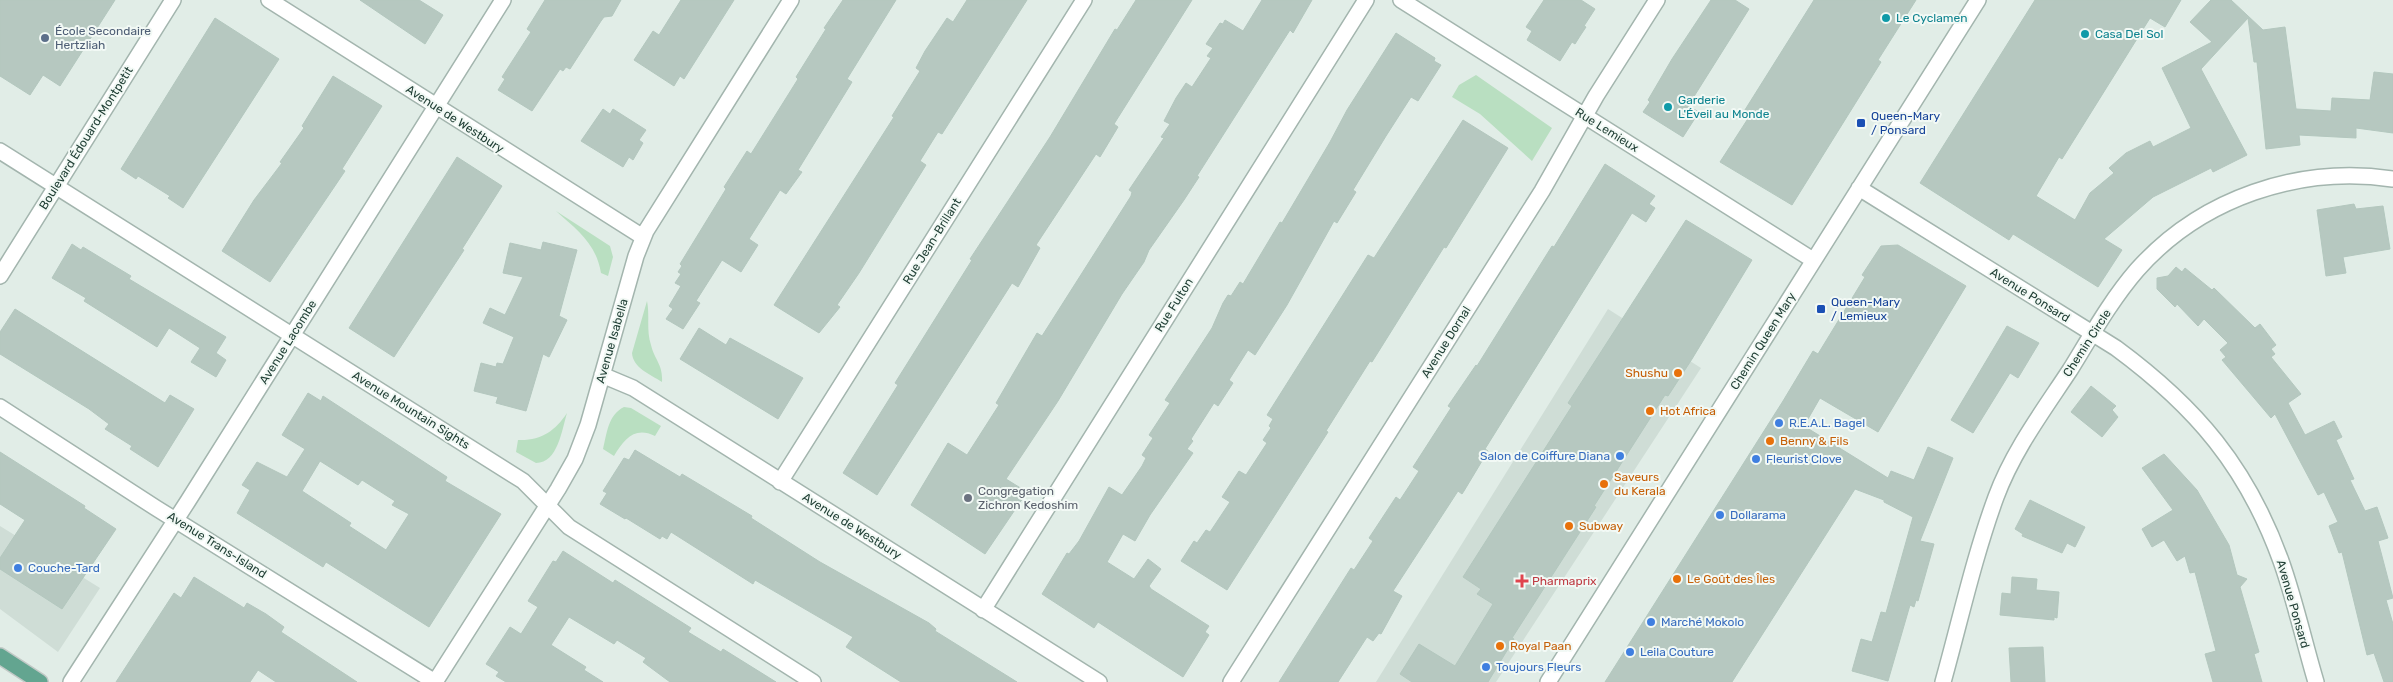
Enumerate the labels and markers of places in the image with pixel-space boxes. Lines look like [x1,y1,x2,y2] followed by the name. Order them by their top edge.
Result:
[1896,11,1968,25] place label: Le Cyclamen
[1880,12,1892,24] marker: Le Cyclamen
[55,24,151,52] place label: École Secondaire Hertzliah
[2095,27,2163,41] place label: Casa Del Sol
[2079,28,2091,40] marker: Casa Del Sol
[39,32,51,44] marker: École Secondaire Hertzliah
[1678,93,1770,121] place label: Garderie L'Éveil au Monde
[1662,101,1674,113] marker: Garderie L'Éveil au Monde
[1871,109,1940,137] place label: Queen-Mary / Ponsard
[1855,117,1867,129] marker: Queen-Mary / Ponsard
[1831,295,1900,323] place label: Queen-Mary / Lemieux
[1815,303,1827,315] marker: Queen-Mary / Lemieux
[1625,366,1668,380] place label: Shushu
[1672,367,1684,379] marker: Shushu
[1660,404,1716,418] place label: Hot Africa
[1644,405,1656,417] marker: Hot Africa
[1789,416,1865,430] place label: R.E.A.L. Bagel
[1773,417,1785,429] marker: R.E.A.L. Bagel
[1780,434,1849,448] place label: Benny & Fils
[1764,435,1776,447] marker: Benny & Fils
[1480,449,1610,463] place label: Salon de Coiffure Diana
[1614,450,1626,462] marker: Salon de Coiffure Diana
[1766,452,1842,466] place label: Fleurist Clove
[1750,453,1762,465] marker: Fleurist Clove
[1614,470,1666,498] place label: Saveurs du Kerala
[1598,478,1610,490] marker: Saveurs du Kerala
[978,484,1078,512] place label: Congregation Zichron Kedoshim
[962,492,974,504] marker: Congregation Zichron Kedoshim
[1730,508,1786,522] place label: Dollarama
[1714,509,1726,521] marker: Dollarama
[1579,519,1624,533] place label: Subway
[1563,520,1575,532] marker: Subway
[28,561,100,575] place label: Couche-Tard
[12,562,24,574] marker: Couche-Tard
[1687,572,1775,586] place label: Le Goût des Îles
[1671,573,1683,585] marker: Le Goût des Îles
[1532,574,1597,588] place label: Pharmaprix
[1516,575,1528,587] marker: Pharmaprix
[1661,615,1744,629] place label: Marché Mokolo
[1645,616,1657,628] marker: Marché Mokolo
[1510,639,1571,653] place label: Royal Paan
[1494,640,1506,652] marker: Royal Paan
[1640,645,1714,659] place label: Leila Couture
[1624,646,1636,658] marker: Leila Couture
[1496,660,1581,674] place label: Toujours Fleurs
[1480,661,1492,673] marker: Toujours Fleurs

